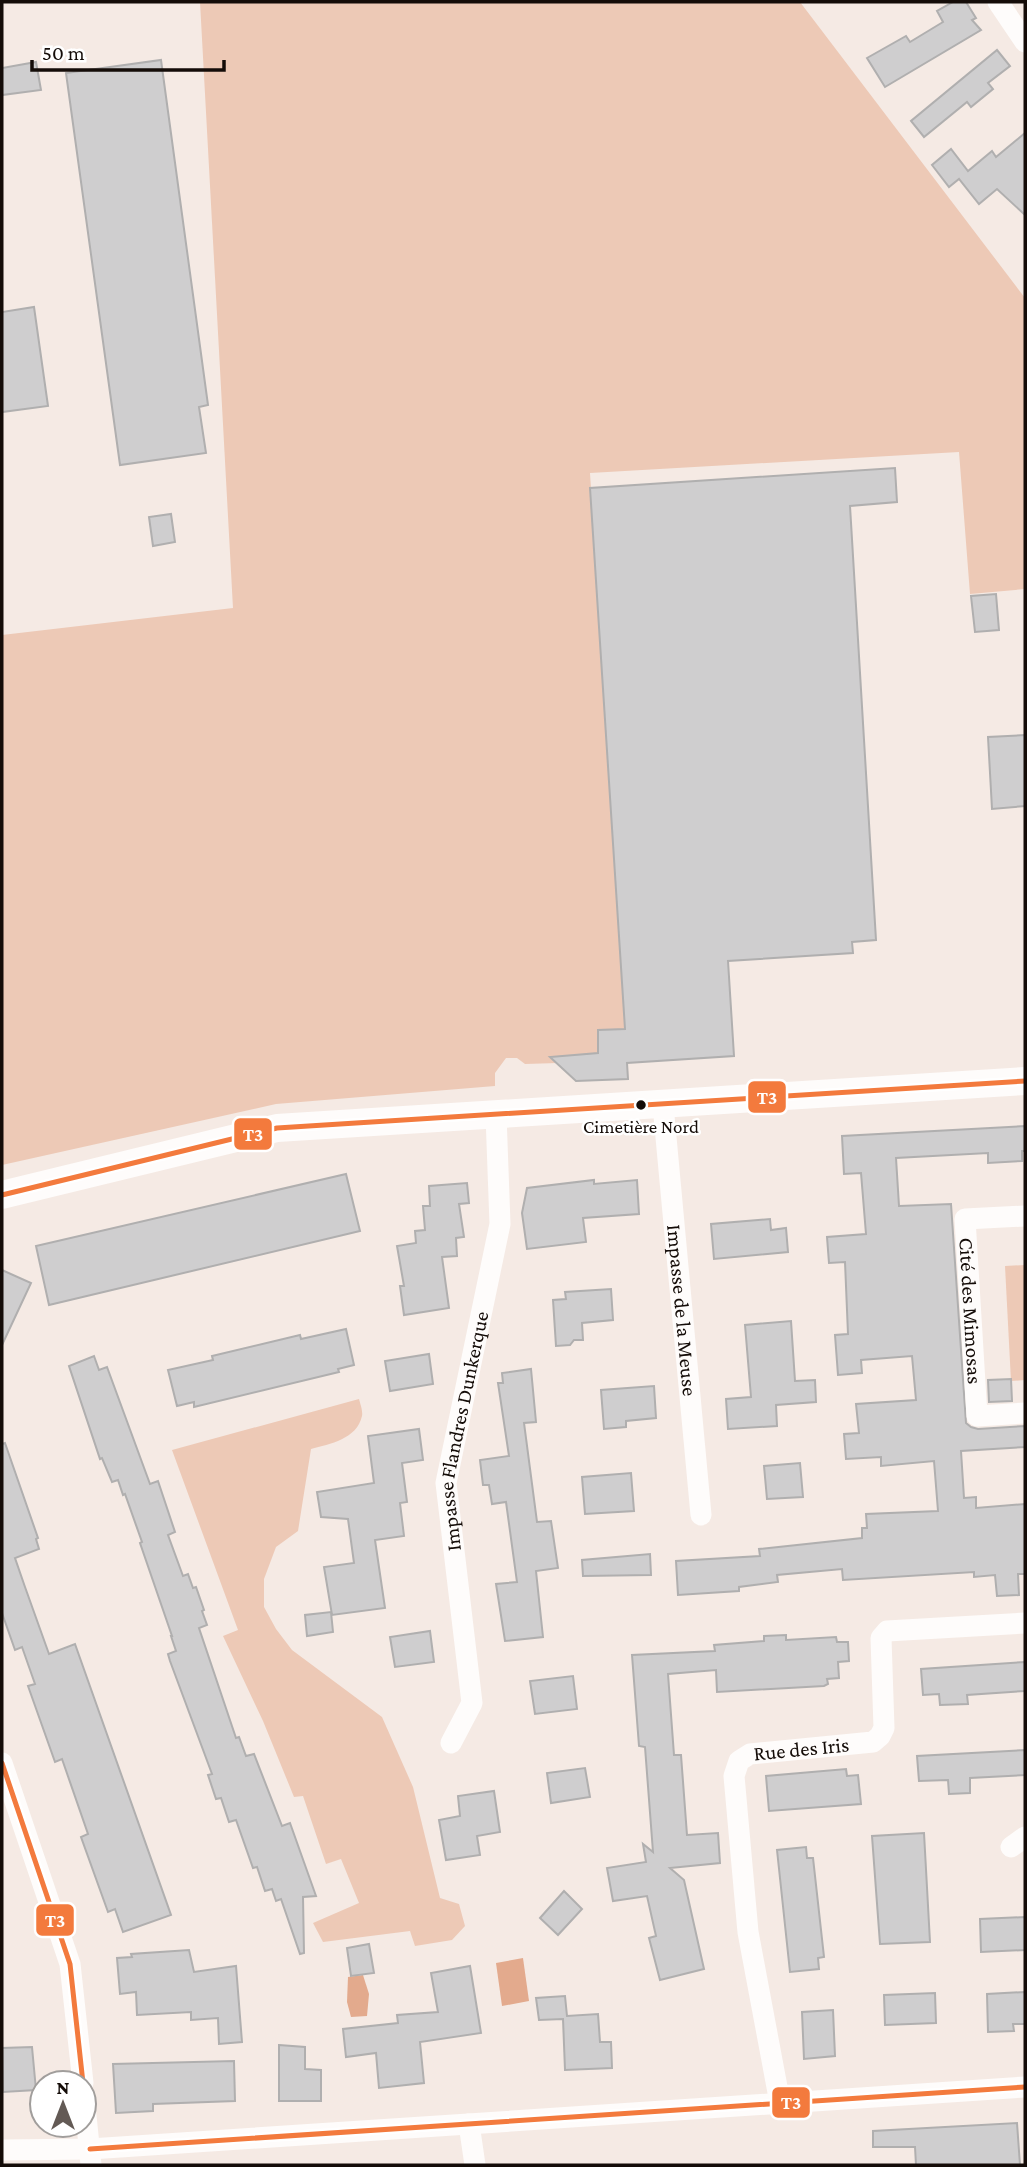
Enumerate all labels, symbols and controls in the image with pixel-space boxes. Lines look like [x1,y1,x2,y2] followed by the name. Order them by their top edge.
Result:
[32,28,224,72] scale bar
[42,41,85,65] text: 50 m
[747,1080,787,1114] line badge: T3
[757,1087,777,1108] text: T3
[634,1098,648,1112] marker: Cimetière Nord
[583,1116,699,1137] place label: Cimetière Nord
[233,1117,273,1151] line badge: T3
[243,1124,263,1145] text: T3
[662,1223,702,1397] street label: Impasse de la Meuse
[954,1237,987,1385] street label: Cité des Mimosas
[434,1309,494,1553] street label: Impasse Flandres Dunkerque
[752,1732,850,1766] street label: Rue des Iris
[35,1903,75,1937] line badge: T3
[45,1910,65,1931] text: T3
[28,2069,98,2139] north arrow
[57,2077,70,2098] text: N
[771,2086,811,2119] line badge: T3
[781,2092,801,2113] text: T3

